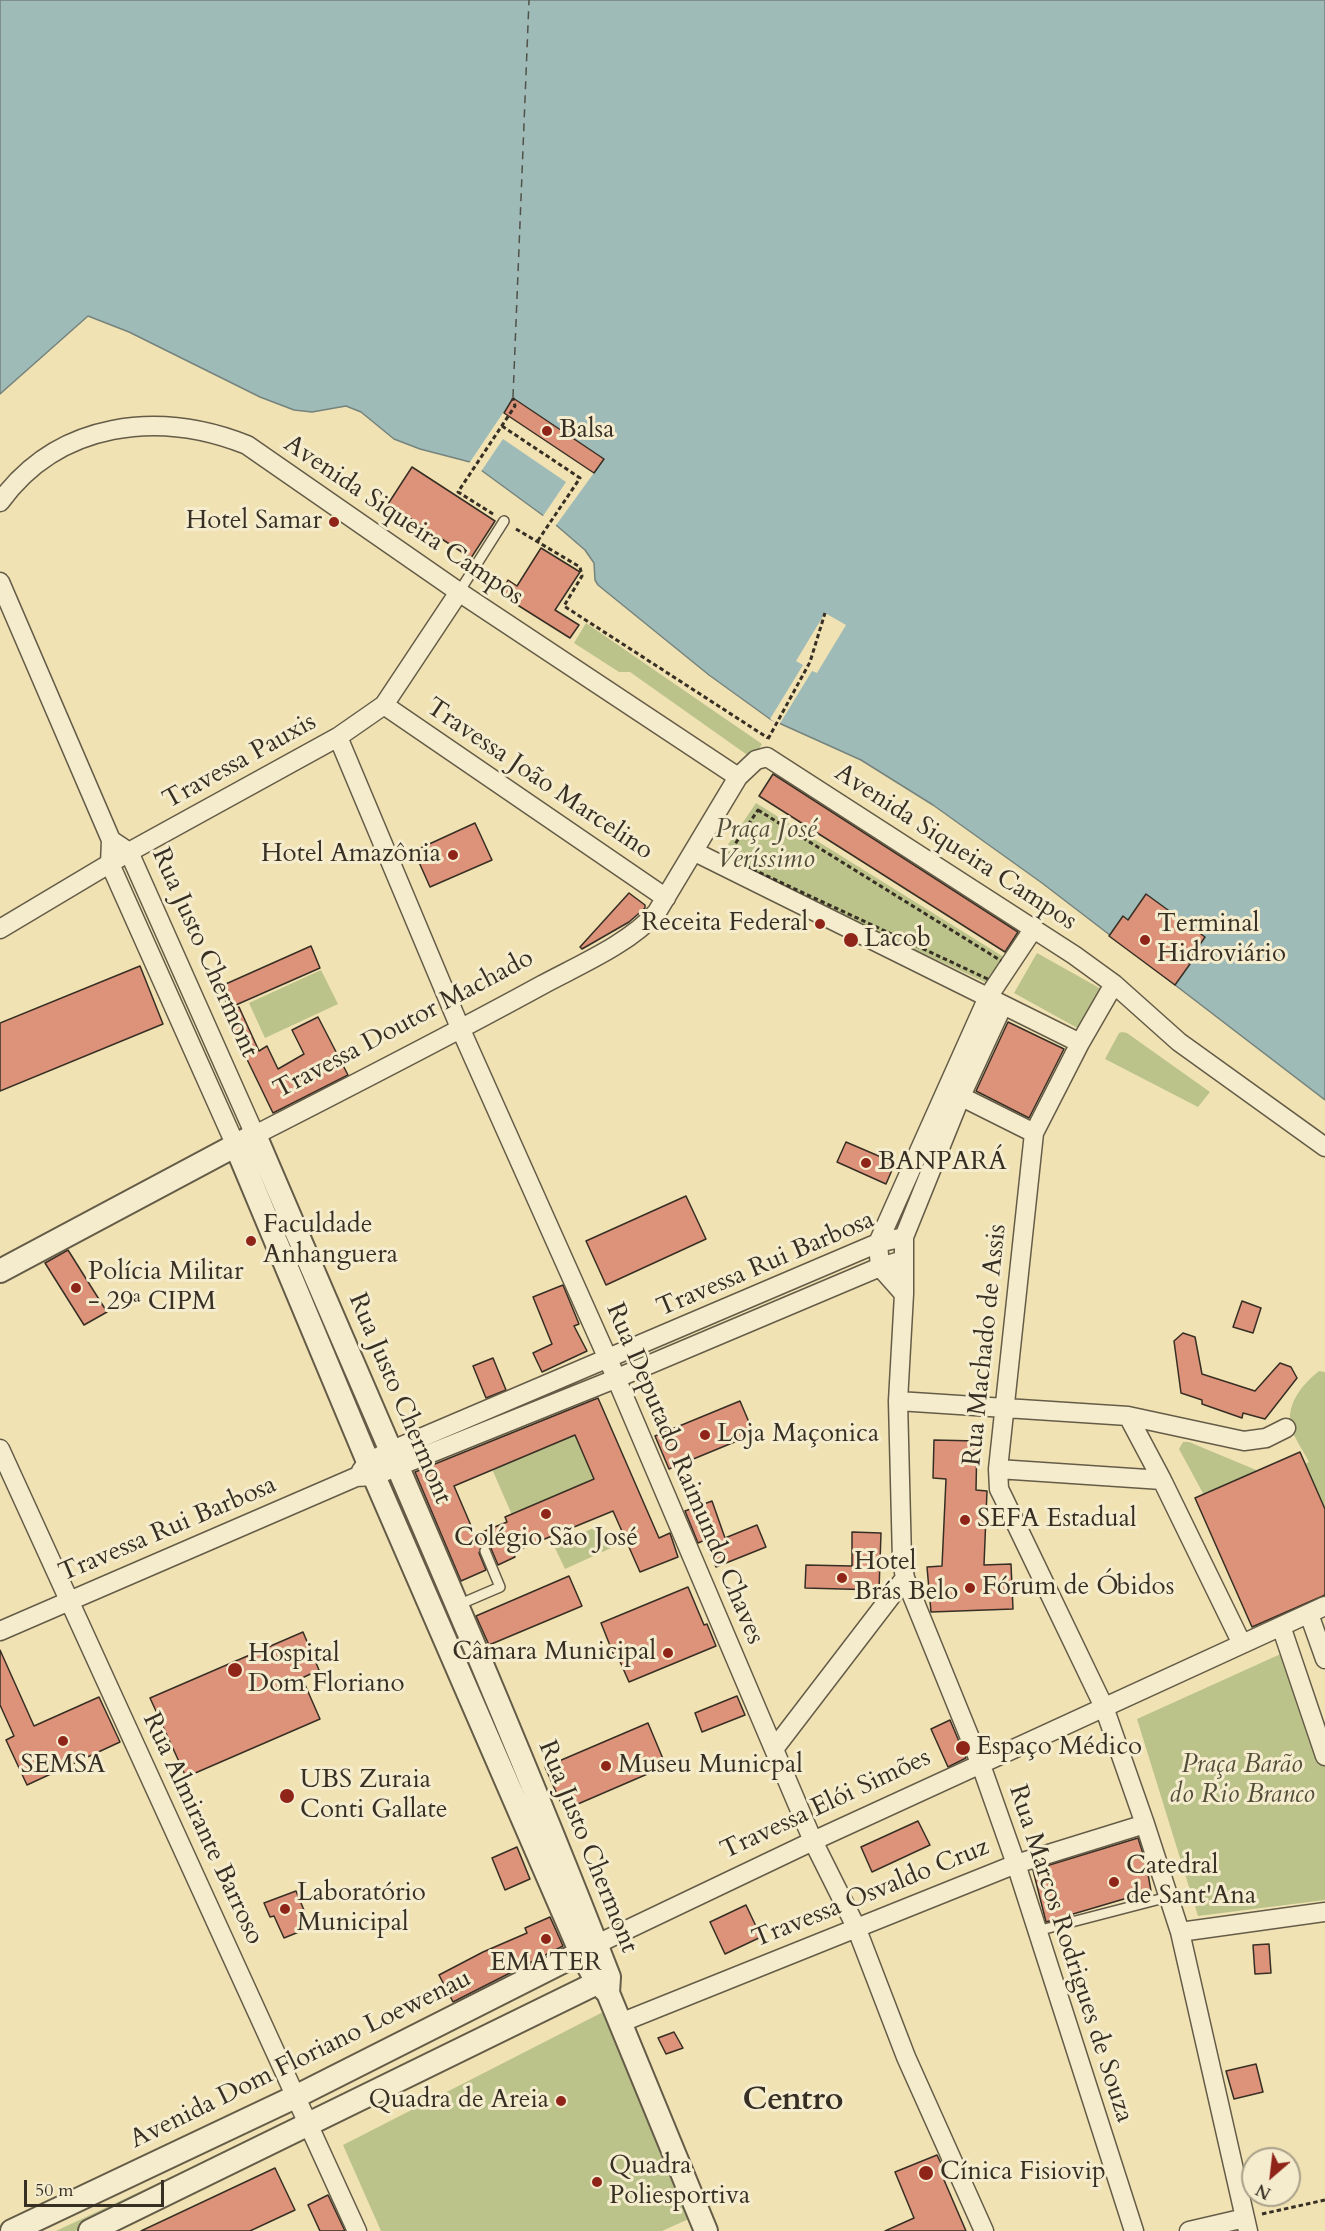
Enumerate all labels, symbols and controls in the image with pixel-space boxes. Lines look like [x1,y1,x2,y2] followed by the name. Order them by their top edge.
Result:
[559,415,614,447] place label: Balsa
[540,424,554,438] marker: Balsa
[277,429,529,613] street label: Avenida Siqueira Campos
[186,506,322,538] place label: Hotel Samar
[327,515,341,529] marker: Hotel Samar
[420,692,658,868] street label: Travessa João Marcelino
[158,707,322,817] street label: Travessa Pauxis
[828,758,1082,938] street label: Avenida Siqueira Campos
[715,815,817,876] park label: Praça José Veríssimo
[261,839,441,871] place label: Hotel Amazônia
[144,843,264,1063] street label: Rua Justo Chermont
[446,848,460,862] marker: Hotel Amazônia
[641,908,808,940] place label: Receita Federal
[1157,909,1286,970] place label: Terminal Hidroviário
[813,917,827,931] marker: Receita Federal
[864,924,931,956] place label: Lacob
[842,931,860,949] marker: Lacob
[1138,933,1152,947] marker: Terminal Hidroviário
[269,943,539,1107] street label: Travessa Doutor Machado
[878,1147,1007,1179] place label: BANPARÁ
[859,1156,873,1170] marker: BANPARÁ
[653,1205,879,1325] street label: Travessa Rui Barbosa
[263,1210,398,1272] place label: Faculdade Anhanguera
[958,1223,1014,1467] street label: Rua Machado de Assis
[244,1234,258,1248] marker: Faculdade Anhanguera
[88,1257,243,1318] place label: Polícia Militar - 29ª CIPM
[69,1281,83,1295] marker: Polícia Militar - 29ª CIPM
[340,1289,458,1509] street label: Rua Justo Chermont
[598,1299,770,1649] street label: Rua Deputado Raimundo Chaves
[717,1419,879,1451] place label: Loja Maçonica
[698,1428,712,1442] marker: Loja Maçonica
[55,1470,281,1590] street label: Travessa Rui Barbosa
[977,1504,1137,1536] place label: SEFA Estadual
[539,1507,553,1521] marker: Colégio São José
[958,1513,972,1527] marker: SEFA Estadual
[454,1523,638,1555] place label: Colégio São José
[854,1547,958,1608] place label: Hotel Brás Belo
[835,1571,849,1585] marker: Hotel Brás Belo
[982,1572,1174,1604] place label: Fórum de Óbidos
[963,1581,977,1595] marker: Fórum de Óbidos
[452,1637,656,1669] place label: Câmara Municipal
[248,1639,404,1700] place label: Hospital Dom Floriano
[661,1646,675,1660] marker: Câmara Municipal
[226,1661,244,1679] marker: Hospital Dom Floriano
[135,1708,269,1950] street label: Rua Almirante Barroso
[976,1732,1142,1764] place label: Espaço Médico
[56,1734,70,1748] marker: SEMSA
[530,1736,644,1958] street label: Rua Justo Chermont
[954,1739,972,1757] marker: Espaço Médico
[716,1743,936,1867] street label: Travessa Elói Simões
[20,1750,106,1782] place label: SEMSA
[618,1750,803,1782] place label: Museu Municpal
[1169,1750,1315,1811] park label: Praça Barão do Rio Branco
[599,1759,613,1773] marker: Museu Municpal
[300,1765,448,1826] place label: UBS Zuraia Conti Gallate
[1001,1781,1139,2127] street label: Rua Marcos Rodrigues de Souza
[278,1787,296,1805] marker: UBS Zuraia Conti Gallate
[748,1832,994,1956] street label: Travessa Osvaldo Cruz
[1126,1851,1256,1912] place label: Catedral de Sant'Ana
[1107,1875,1121,1889] marker: Catedral de Sant'Ana
[297,1878,426,1940] place label: Laboratório Municipal
[278,1902,292,1916] marker: Laboratório Municipal
[539,1932,553,1946] marker: EMATER
[490,1948,602,1980] place label: EMATER
[125,1964,477,2156] street label: Avenida Dom Floriano Loewenau
[743,2083,843,2121] district label: Centro
[369,2085,549,2117] place label: Quadra de Areia
[554,2094,568,2108] marker: Quadra de Areia
[1241,2147,1301,2207] north arrow
[609,2151,750,2212] place label: Quadra Poliesportiva
[940,2157,1106,2189] place label: Cínica Fisiovip
[917,2164,935,2182] marker: Cínica Fisiovip
[27,2168,166,2206] scale bar
[590,2175,604,2189] marker: Quadra Poliesportiva
[35,2178,74,2203] text: 50 m
[1252,2178,1275,2204] text: N

